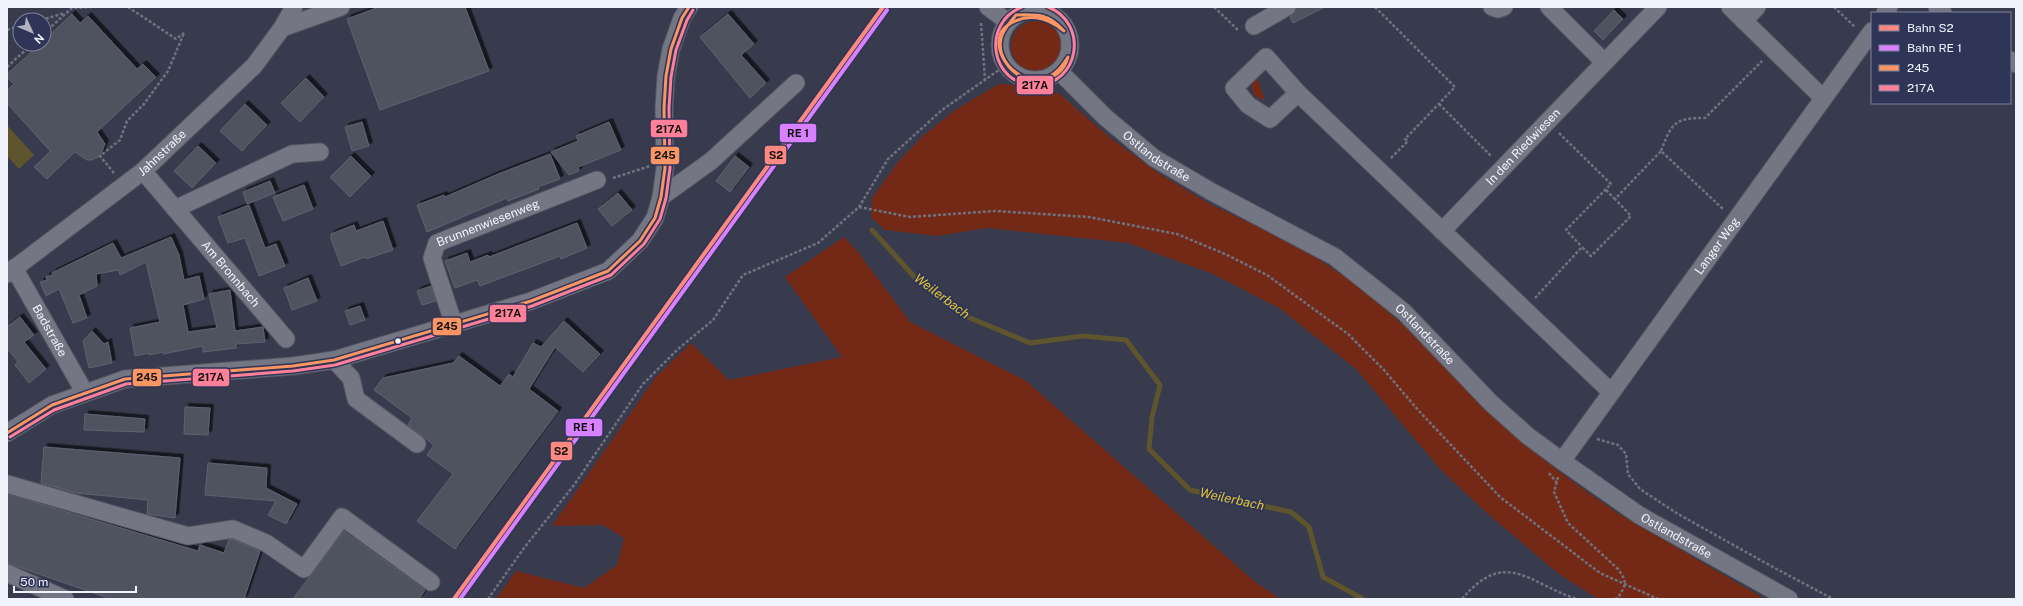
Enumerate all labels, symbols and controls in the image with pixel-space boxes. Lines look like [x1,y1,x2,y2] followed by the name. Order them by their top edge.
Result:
[12,12,52,52] north arrow
[1871,12,2011,104] legend
[1907,21,1954,35] text: Bahn S2
[32,32,46,46] text: N
[1907,41,1962,55] text: Bahn RE 1
[1907,61,1930,75] text: 245
[1016,75,1054,95] line badge: 217A
[1022,79,1048,91] text: 217A
[1907,81,1935,95] text: 217A
[1483,106,1563,188] street label: In den Riedwiesen
[650,119,688,138] line badge: 217A
[656,123,682,135] text: 217A
[779,123,817,143] line badge: RE 1
[136,127,189,179] street label: Jahnstraße
[787,127,809,139] text: RE 1
[1120,128,1193,185] street label: Ostlandstraße
[764,145,787,165] line badge: S2
[650,146,680,165] line badge: 245
[654,149,676,161] text: 245
[769,149,783,161] text: S2
[434,196,541,250] street label: Brunnenwiesenweg
[1692,215,1742,277] street label: Langer Weg
[199,238,263,310] street label: Am Bronnbach
[911,270,973,322] water label: Weilerbach
[1392,301,1458,368] street label: Ostlandstraße
[29,302,70,359] street label: Badstraße
[489,304,527,323] line badge: 217A
[495,307,521,319] text: 217A
[432,317,462,336] line badge: 245
[436,320,458,332] text: 245
[393,336,403,346] unlabelled marker
[132,368,162,387] line badge: 245
[192,368,230,387] line badge: 217A
[136,371,158,383] text: 245
[198,371,224,383] text: 217A
[565,418,603,437] line badge: RE 1
[573,421,595,433] text: RE 1
[550,441,573,461] line badge: S2
[554,445,568,457] text: S2
[1198,485,1266,513] water label: Weilerbach
[1638,510,1714,561] street label: Ostlandstraße
[14,568,136,594] scale bar
[20,575,48,589] text: 50 m

